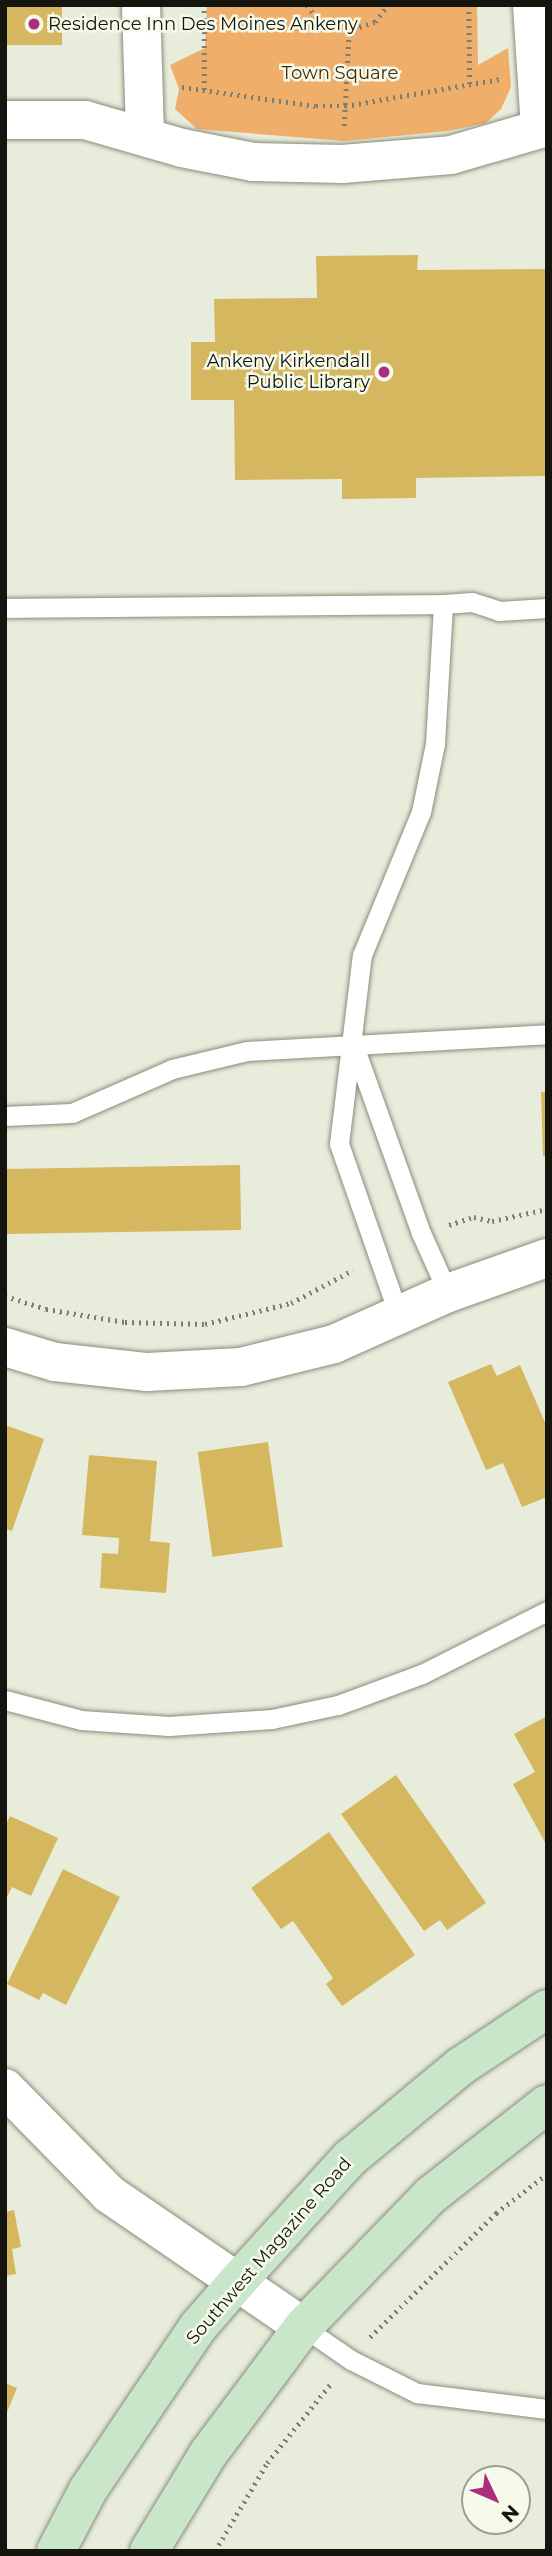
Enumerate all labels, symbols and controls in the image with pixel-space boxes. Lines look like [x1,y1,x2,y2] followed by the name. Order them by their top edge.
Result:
[48,13,358,35] place label: Residence Inn Des Moines Ankeny
[26,16,42,32] marker: Residence Inn Des Moines Ankeny
[282,62,398,84] park label: Town Square
[207,351,370,394] place label: Ankeny Kirkendall Public Library
[376,364,392,380] marker: Ankeny Kirkendall Public Library
[182,2153,356,2349] street label: Southwest Magazine Road
[461,2465,531,2535] north arrow
[496,2500,524,2527] text: N

